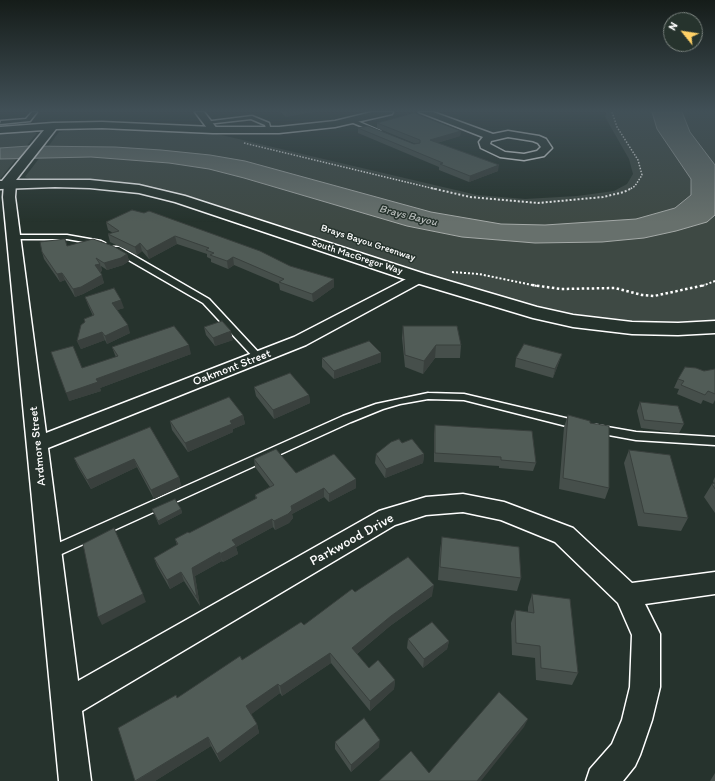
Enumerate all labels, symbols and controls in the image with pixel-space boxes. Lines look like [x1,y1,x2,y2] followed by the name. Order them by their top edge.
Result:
[663,12,703,52] north arrow
[666,20,681,33] text: N
[378,202,438,230] water label: Brays Bayou
[319,222,417,264] street label: Brays Bayou Greenway
[310,237,404,277] street label: South MacGregor Way
[191,346,273,390] street label: Oakmont Street
[27,405,49,487] street label: Ardmore Street
[307,510,397,570] street label: Parkwood Drive

